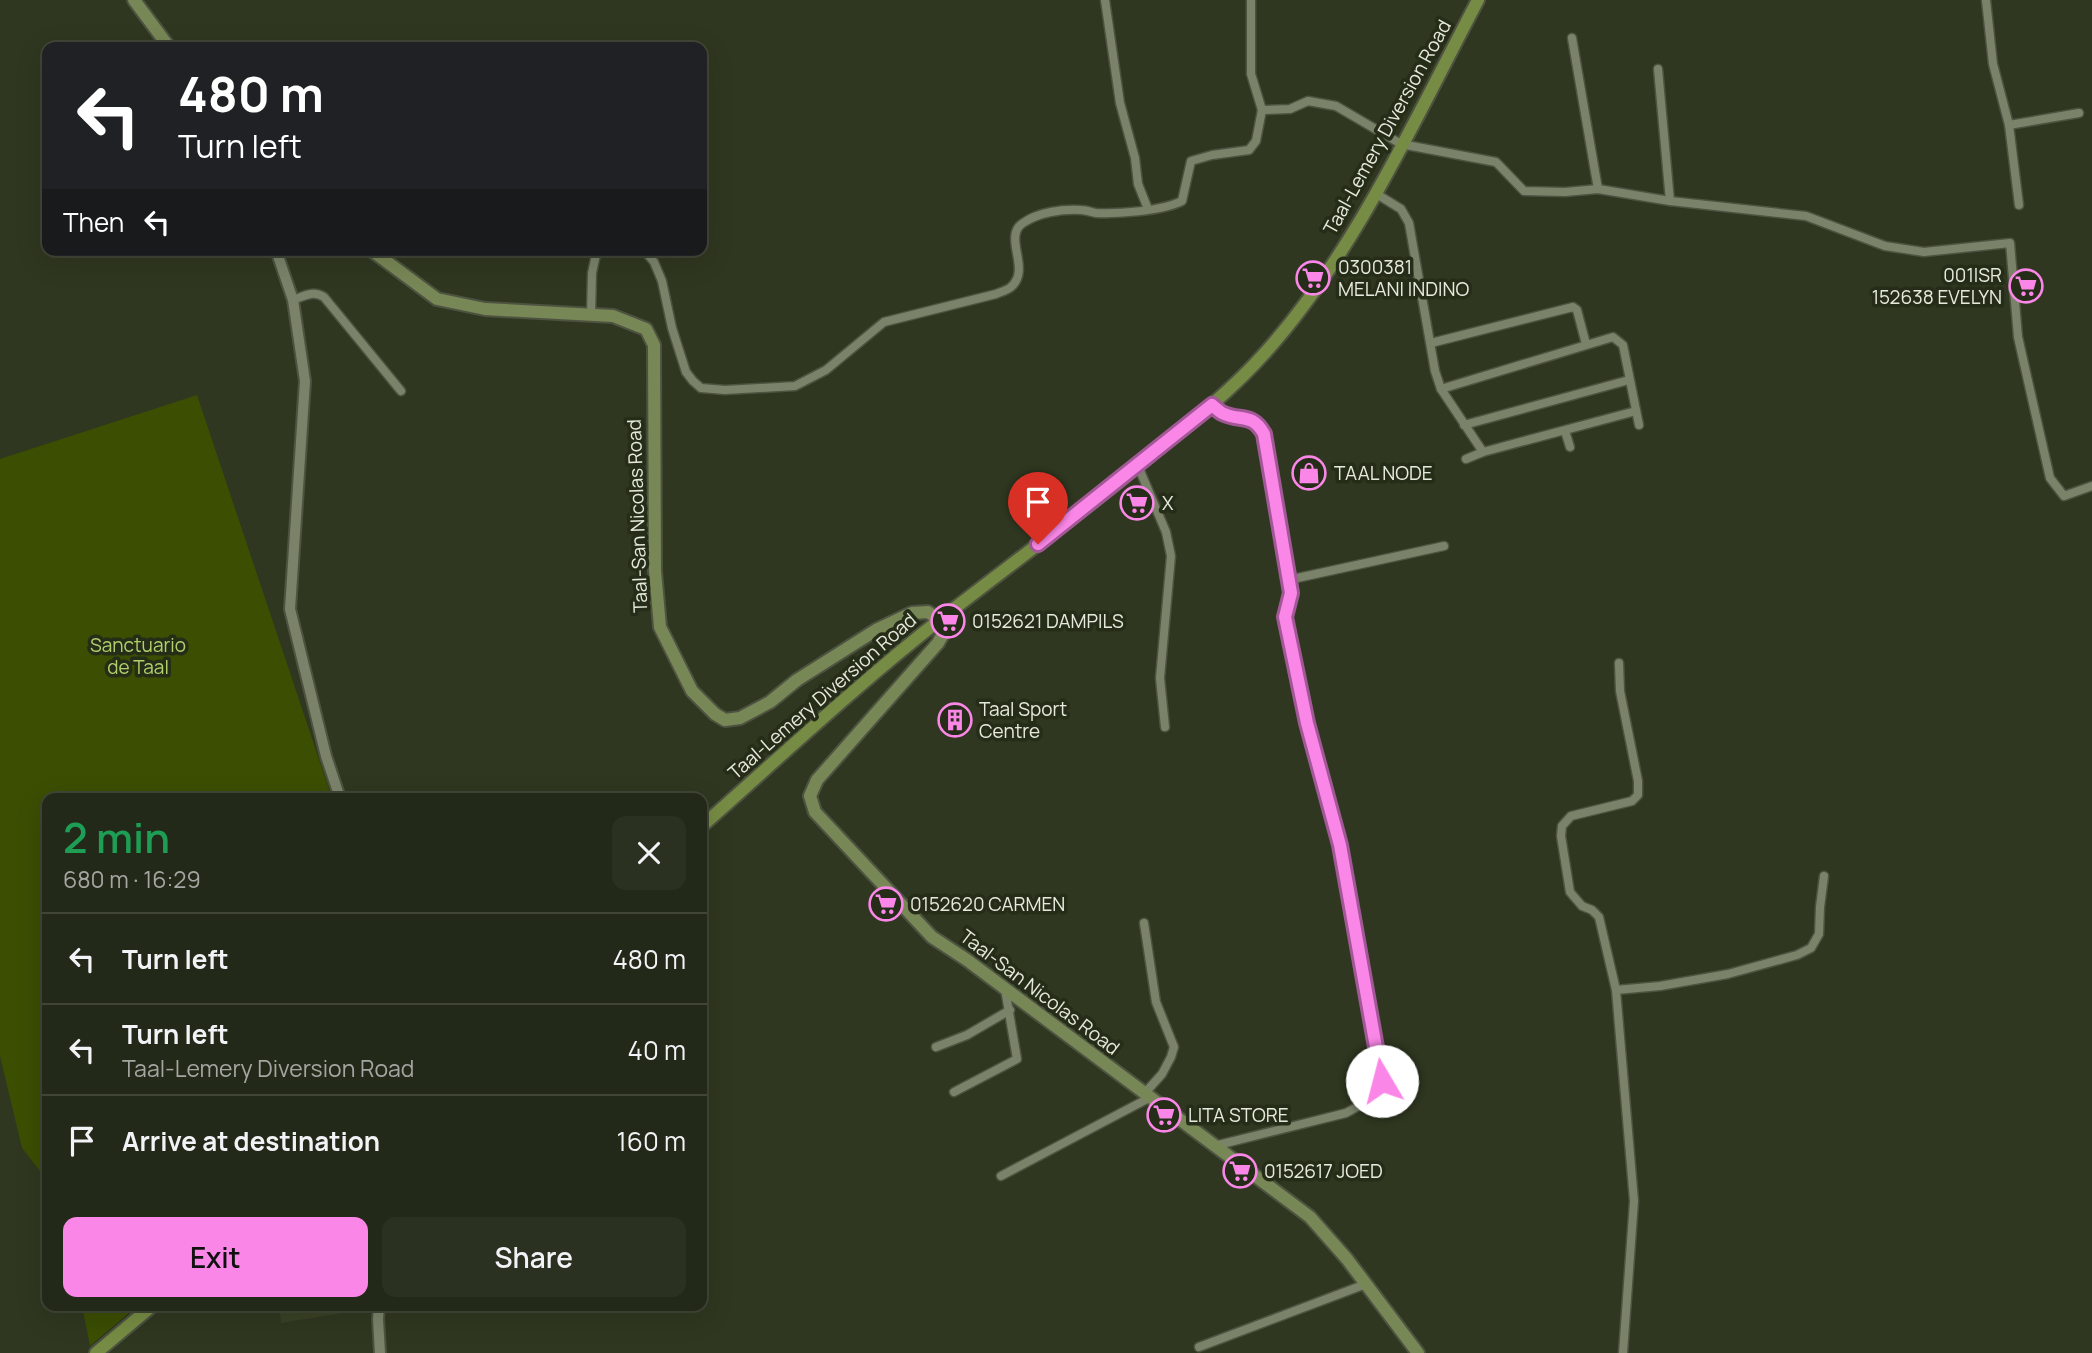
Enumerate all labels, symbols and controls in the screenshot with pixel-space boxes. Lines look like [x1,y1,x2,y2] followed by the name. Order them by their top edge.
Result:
[1317,15,1457,239] street label: Taal-Lemery Diversion Road
[178,60,324,127] text: 480 m
[63,70,154,161] icon: left
[178,124,302,168] text: Turn left
[138,203,176,241] icon: left
[63,204,124,240] text: Then
[1338,254,1469,302] place label: 0300381 MELANI INDINO
[1294,259,1332,297] supermarket icon: 0300381 MELANI INDINO
[1872,262,2002,310] place label: 001ISR 152638 EVELYN
[2007,267,2045,305] supermarket icon: 001ISR 152638 EVELYN
[621,419,653,613] street label: Taal-San Nicolas Road
[1290,454,1328,492] shop icon: TAAL NODE
[1334,460,1433,486] place label: TAAL NODE
[1008,472,1068,544] pin
[1019,483,1057,521] icon: arrive
[1118,484,1156,522] supermarket icon: X
[1162,490,1174,516] place label: X
[929,602,967,640] supermarket icon: 0152621 DAMPILS
[722,607,922,785] street label: Taal-Lemery Diversion Road
[972,608,1124,634] place label: 0152621 DAMPILS
[90,632,186,680] park label: Sanctuario de Taal
[979,696,1067,744] place label: Taal Sport Centre
[936,701,974,739] building icon: Taal Sport Centre
[63,808,170,866] text: 2 min
[612,816,686,890] button: close
[63,863,201,895] text: 680 m · 16:29
[867,885,905,923] supermarket icon: 0152620 CARMEN
[910,891,1065,917] place label: 0152620 CARMEN
[955,923,1125,1061] street label: Taal-San Nicolas Road
[63,940,101,978] icon: left
[122,941,229,977] text: Turn left
[612,941,686,977] text: 480 m
[122,1016,229,1052] text: Turn left
[63,1031,101,1069] icon: left
[628,1032,686,1068] text: 40 m
[1345,1044,1419,1118] position arrow
[122,1052,414,1084] text: Taal-Lemery Diversion Road
[1145,1096,1183,1134] supermarket icon: LITA STORE
[1188,1102,1289,1128] place label: LITA STORE
[63,1122,101,1160] icon: arrive
[122,1123,380,1159] text: Arrive at destination
[617,1123,686,1159] text: 160 m
[1221,1152,1259,1190] supermarket icon: 0152617 JOED
[1264,1158,1383,1184] place label: 0152617 JOED
[63,1217,368,1297] button: Exit
[382,1217,686,1297] button: Share

